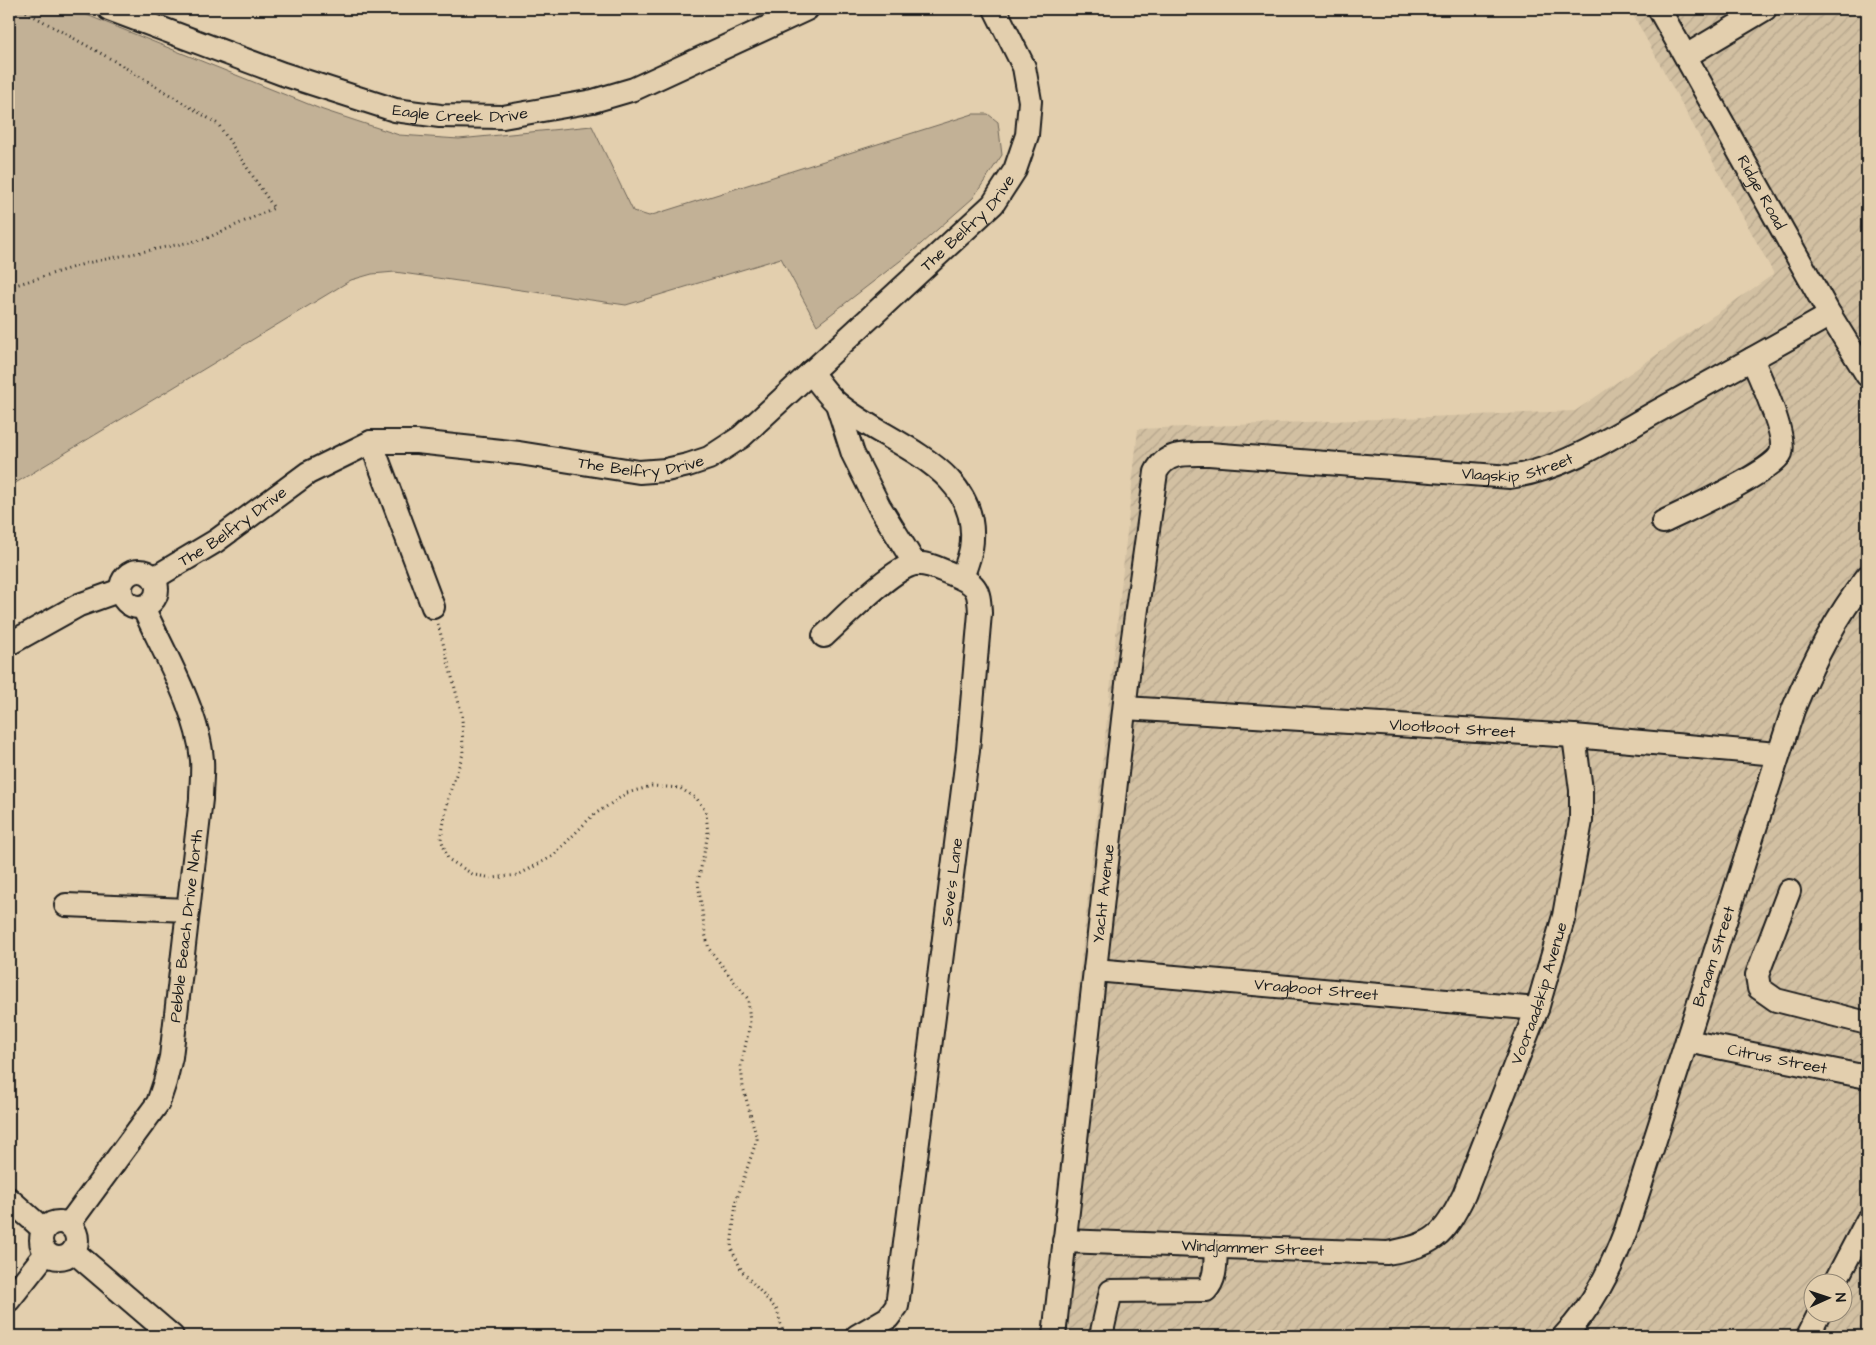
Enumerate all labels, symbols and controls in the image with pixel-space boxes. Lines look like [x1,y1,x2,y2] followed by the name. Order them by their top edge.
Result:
[391,99,530,128] street label: Eagle Creek Drive
[1732,151,1791,234] street label: Ridge Road
[916,170,1020,277] street label: The Belfry Drive
[1461,448,1577,488] street label: Vlagskip Street
[576,449,707,483] street label: The Belfry Drive
[174,481,292,572] street label: The Belfry Drive
[1389,714,1517,743] street label: Vlootboot Street
[164,828,208,1024] street label: Pebble Beach Drive North
[936,836,968,927] street label: Seve's Lane
[1087,843,1120,944] street label: Yacht Avenue
[1687,903,1741,1010] street label: Braam Street
[1505,919,1573,1068] street label: Vooraadskip Avenue
[1253,973,1380,1006] street label: Vragboot Street
[1726,1038,1829,1080] street label: Citrus Street
[1181,1234,1325,1262] street label: Windjammer Street
[1804,1272,1854,1322] north arrow
[1830,1292,1850,1302] text: N

